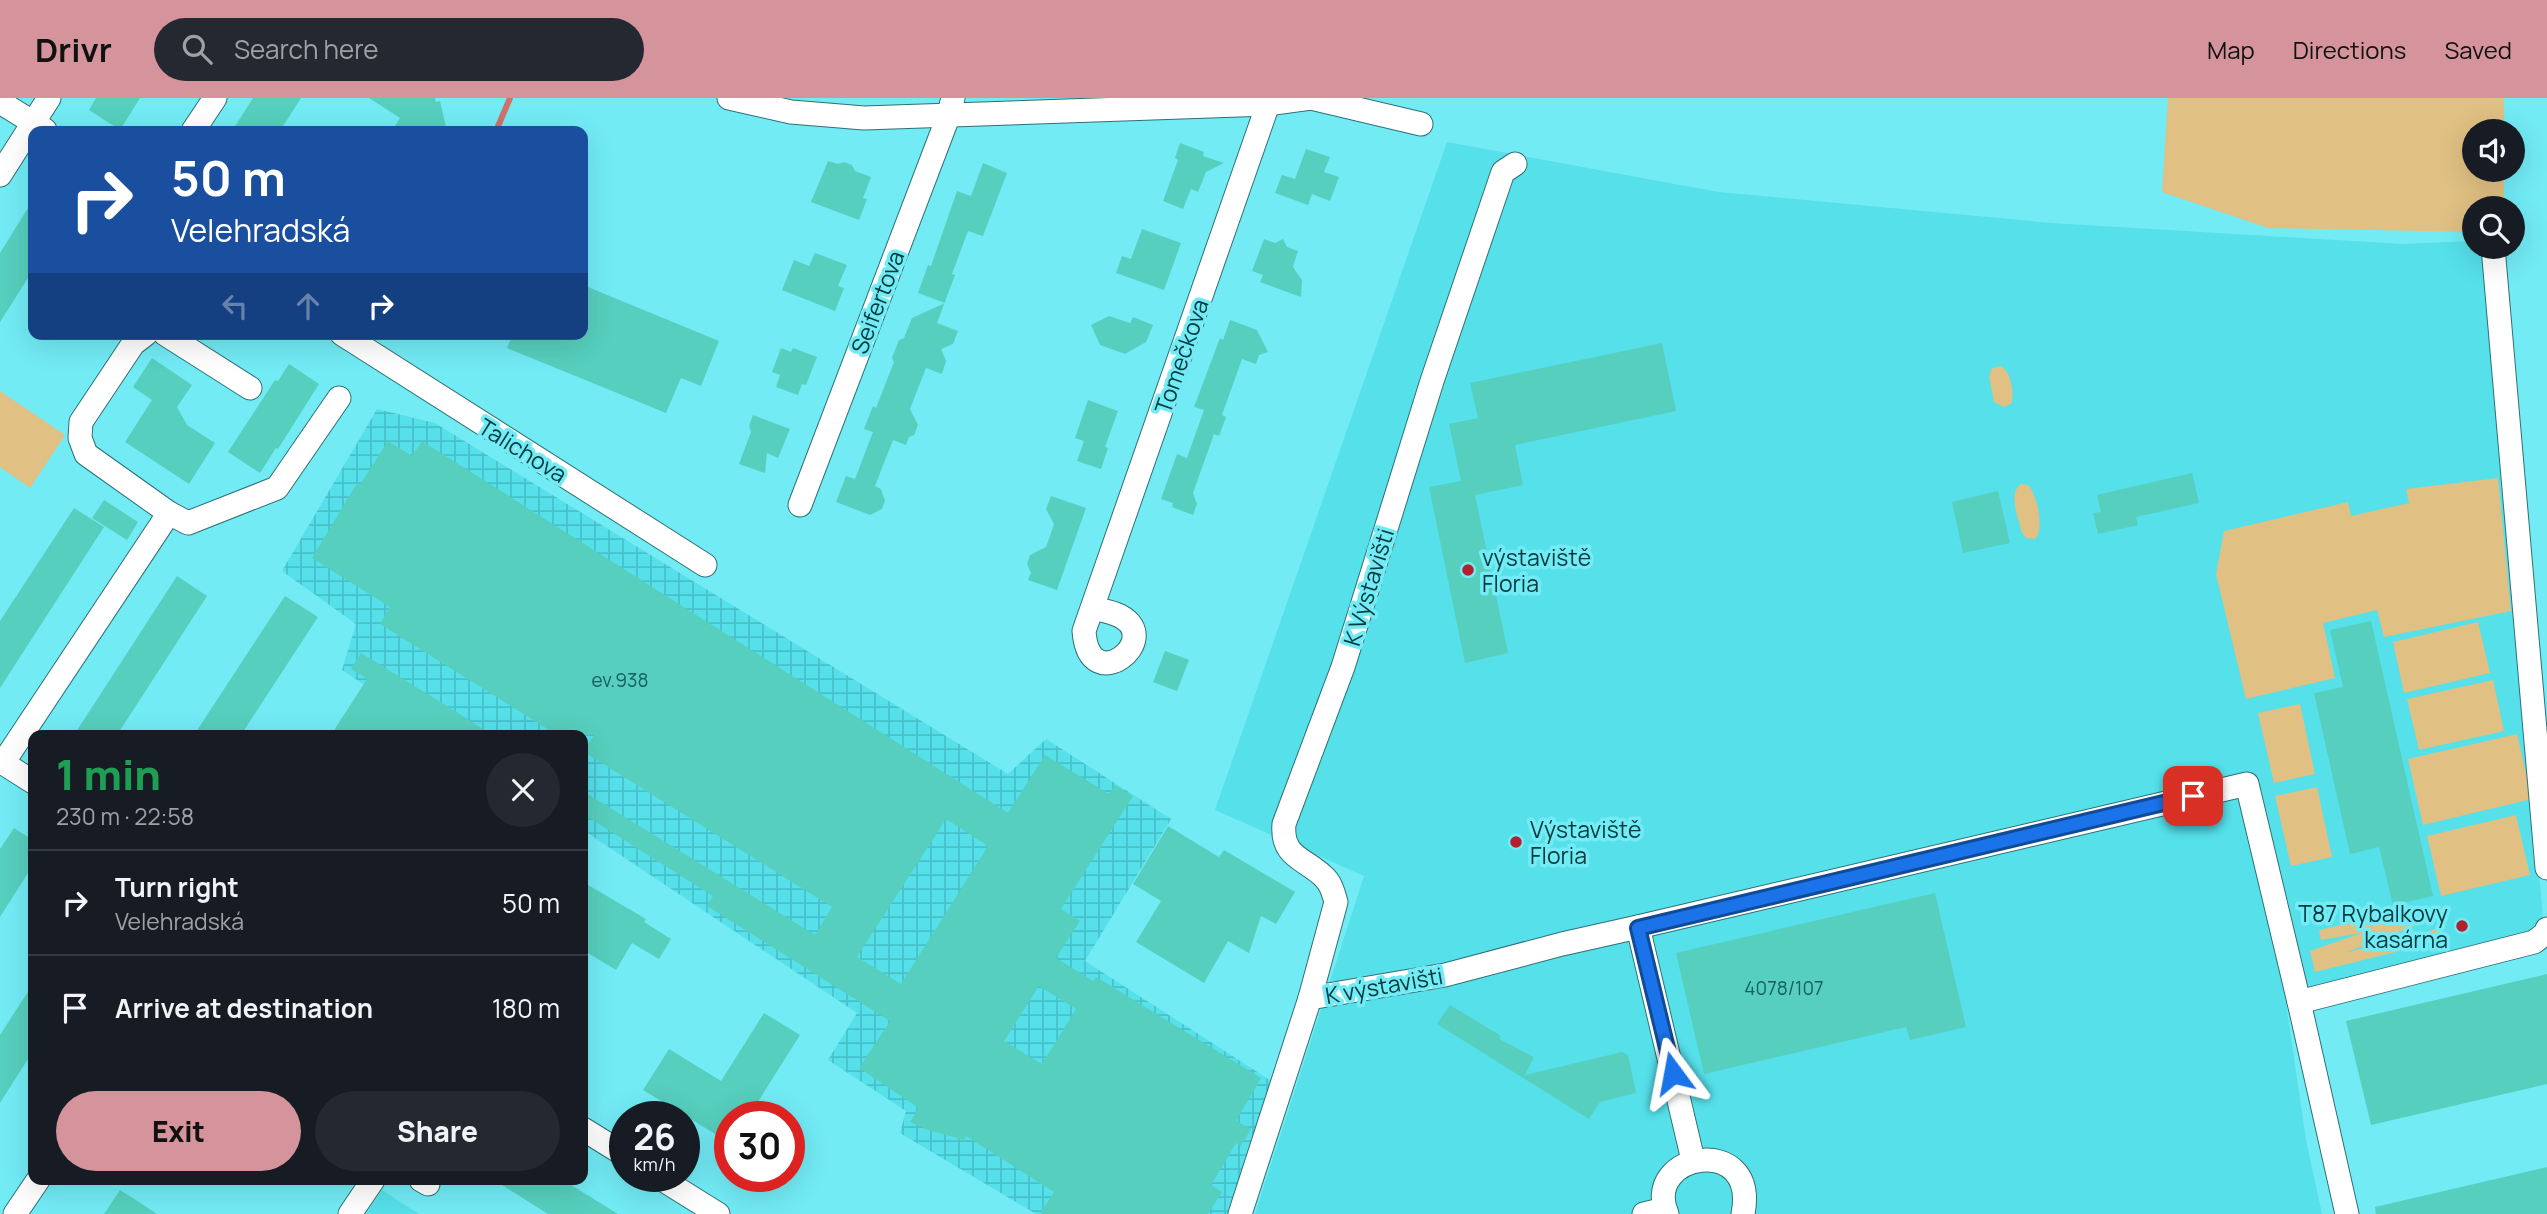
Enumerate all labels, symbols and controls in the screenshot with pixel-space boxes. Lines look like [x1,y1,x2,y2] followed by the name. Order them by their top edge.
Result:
[154,18,644,81] search box
[35,27,112,72] text: Drivr
[178,30,216,68] icon: search
[234,31,378,67] text: Search here
[2207,33,2255,66] text: Map
[2293,33,2406,66] text: Directions
[2444,33,2512,66] text: Saved
[2462,119,2525,259] map controls
[2462,119,2525,182] button: sound
[171,144,286,211] text: 50 m
[56,154,147,245] icon: right
[2462,196,2525,259] button: search
[171,208,350,252] text: Velehradská
[843,246,911,358] street label: Seifertova
[216,287,254,325] icon: left
[289,287,327,325] icon: ahead
[362,287,400,325] icon: right
[1146,294,1216,418] street label: Tomečkova
[473,410,573,490] street label: Talichova
[1335,524,1401,650] street label: K Výstavišti
[1482,541,1591,599] place label: výstaviště Floria
[1460,562,1476,578] marker: výstaviště Floria
[591,667,649,693] house number: ev.938
[56,745,161,803] text: 1 min
[486,753,560,827] button: close
[2163,766,2223,826] pin
[2174,777,2212,815] icon: arrive
[56,800,194,832] text: 230 m · 22:58
[1530,813,1641,871] place label: Výstaviště Floria
[1508,834,1524,850] marker: Výstaviště Floria
[115,869,239,905] text: Turn right
[56,884,94,922] icon: right
[502,885,560,921] text: 50 m
[2298,897,2448,955] place label: T87 Rybalkovy kasárna
[115,905,244,937] text: Velehradská
[2454,918,2470,934] marker: T87 Rybalkovy kasárna
[1323,959,1445,1011] street label: K výstavišti
[1744,975,1824,1001] house number: 4078/107
[56,989,94,1027] icon: arrive
[115,990,373,1026] text: Arrive at destination
[492,990,560,1026] text: 180 m
[1636,1036,1710,1110] position arrow
[56,1091,301,1171] button: Exit
[315,1091,560,1171] button: Share
[714,1101,805,1192] speed limit sign: 30
[633,1113,676,1161] text: 26
[634,1152,675,1176] text: km/h

